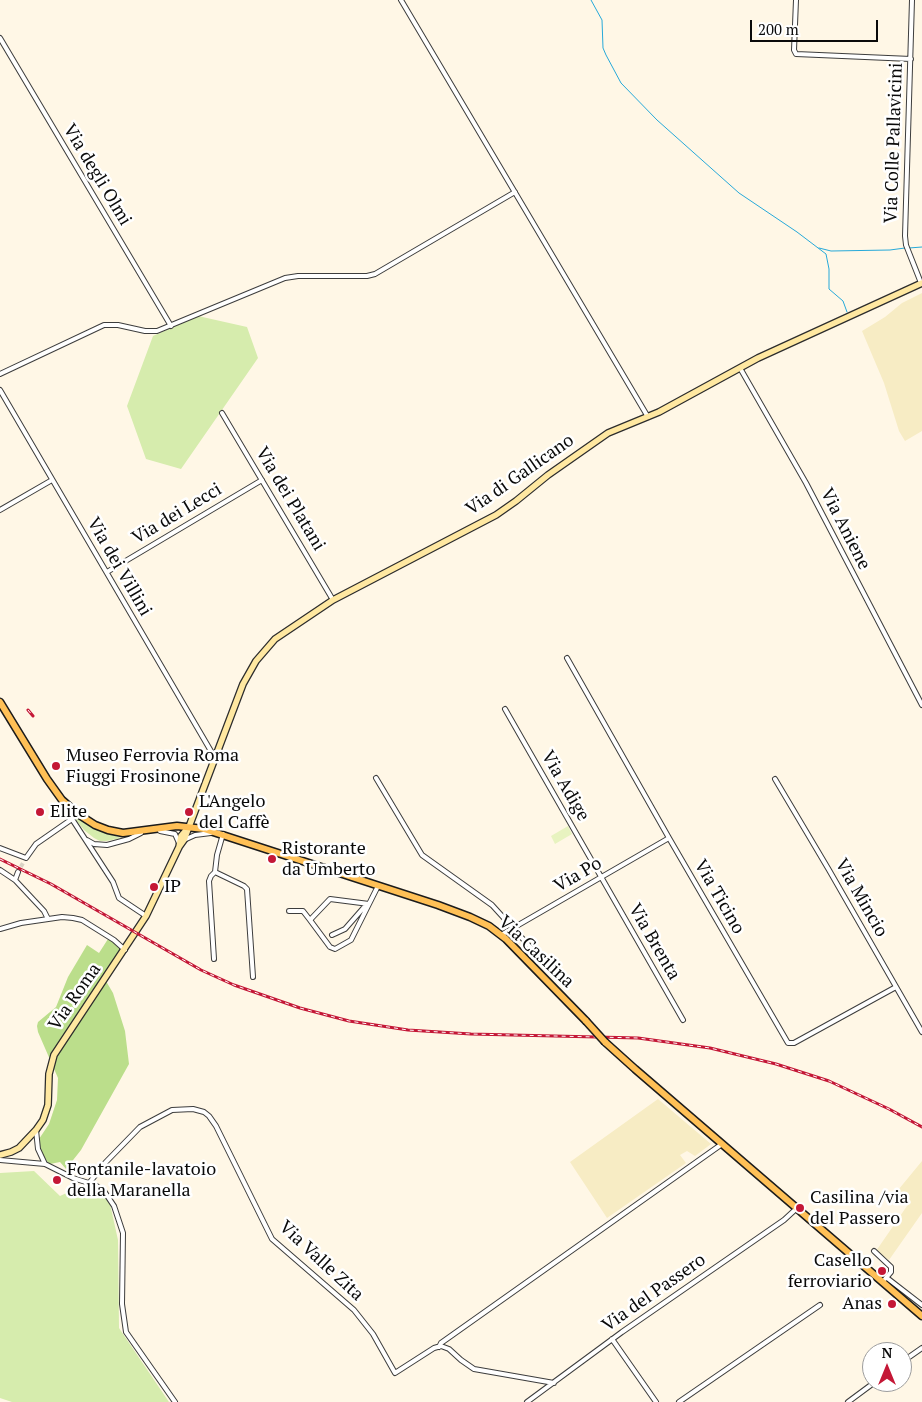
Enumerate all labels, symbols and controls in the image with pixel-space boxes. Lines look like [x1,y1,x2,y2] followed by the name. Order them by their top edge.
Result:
[752,10,880,42] scale bar
[758,19,799,39] text: 200 m
[880,62,908,224] street label: Via Colle Pallavicini
[58,120,136,230] street label: Via degli Olmi
[462,430,578,520] street label: Via di Gallicano
[251,443,329,555] street label: Via dei Platani
[128,479,226,549] street label: Via dei Lecci
[815,485,875,573] street label: Via Aniene
[82,514,156,620] street label: Via dei Villini
[66,745,239,788] place label: Museo Ferrovia Roma Fiuggi Frosinone
[536,747,594,825] street label: Via Adige
[50,760,62,772] marker: Museo Ferrovia Roma Fiuggi Frosinone
[199,791,270,834] place label: L'Angelo del Caffè
[50,801,87,823] place label: Elite
[34,806,46,818] marker: Elite
[183,806,195,818] marker: L'Angelo del Caffè
[282,838,375,881] place label: Ristorante da Umberto
[266,853,278,865] marker: Ristorante da Umberto
[550,853,606,897] street label: Via Po
[830,855,892,941] street label: Via Mincio
[689,856,749,938] street label: Via Ticino
[164,876,181,898] place label: IP
[148,881,160,893] marker: IP
[623,900,685,984] street label: Via Brenta
[494,911,578,993] street label: Via Casilina
[44,959,106,1035] street label: Via Roma
[67,1159,216,1202] place label: Fontanile-lavatoio della Maranella
[51,1174,63,1186] marker: Fontanile-lavatoio della Maranella
[810,1187,909,1230] place label: Casilina /via del Passero
[794,1202,806,1214] marker: Casilina /via del Passero
[274,1216,368,1306] street label: Via Valle Zita
[598,1249,710,1337] street label: Via del Passero
[788,1250,872,1292] place label: Casello ferroviario
[876,1265,888,1277] marker: Casello ferroviario
[842,1293,882,1315] place label: Anas
[886,1298,898,1310] marker: Anas
[862,1342,912,1392] north arrow
[882,1343,892,1362] text: N

